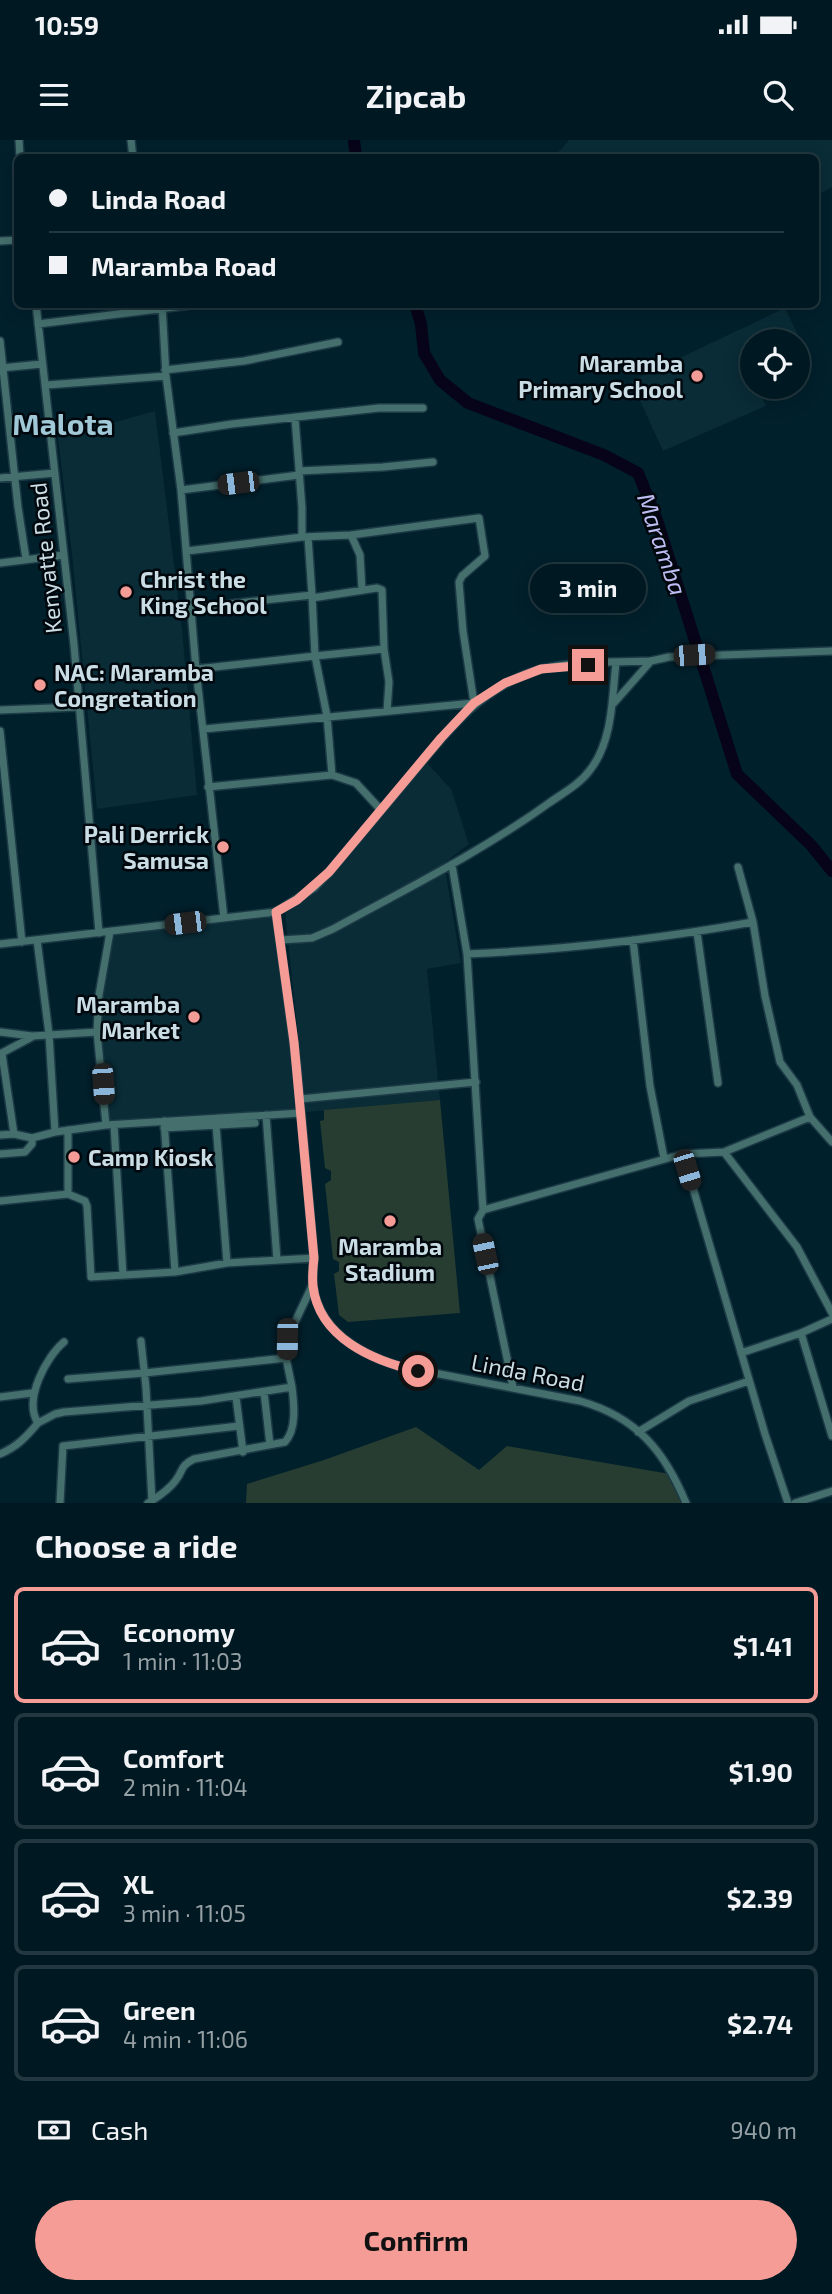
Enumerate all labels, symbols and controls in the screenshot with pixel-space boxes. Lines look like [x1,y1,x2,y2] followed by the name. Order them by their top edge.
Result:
[35,9,99,40] text: 10:59
[35,76,73,114] icon: menu
[366,76,466,114] text: Zipcab
[759,76,797,114] icon: search
[91,183,226,214] text: Linda Road
[91,250,277,281] text: Maramba Road
[740,329,810,399] map controls
[740,329,810,399] button: locate
[518,349,683,403] place label: Maramba Primary School
[689,368,705,384] marker: Maramba Primary School
[12,405,114,441] district label: Malota
[216,470,261,496] car
[23,481,67,635] street label: Kenyatte Road
[632,489,694,599] water label: Maramba
[530,564,646,612] callout: 3 min
[140,565,267,619] place label: Christ the King School
[559,574,617,602] text: 3 min
[118,584,134,600] marker: Christ the King School
[673,643,716,667] car
[572,649,604,681] route end
[54,658,214,712] place label: NAC: Maramba Congretation
[32,677,48,693] marker: NAC: Maramba Congretation
[84,820,209,874] place label: Pali Derrick Samusa
[215,839,231,855] marker: Pali Derrick Samusa
[163,910,208,936] car
[76,990,180,1044] place label: Maramba Market
[186,1009,202,1025] marker: Maramba Market
[92,1062,115,1106] car
[88,1143,213,1171] place label: Camp Kiosk
[671,1147,704,1193] car
[66,1149,82,1165] marker: Camp Kiosk
[382,1213,398,1229] marker: Maramba Stadium
[471,1231,500,1277] car
[338,1232,442,1286] place label: Maramba Stadium
[277,1318,298,1360] car
[469,1347,587,1397] street label: Linda Road
[402,1355,434,1387] route start
[35,1526,238,1564] text: Choose a ride
[39,1614,102,1677] icon: car
[123,1616,235,1647] text: Economy
[733,1630,793,1661] text: $1.41
[123,1647,243,1675] text: 1 min · 11:03
[39,1740,102,1803] icon: car
[123,1742,224,1773] text: Comfort
[729,1756,793,1787] text: $1.90
[123,1773,248,1801] text: 2 min · 11:04
[39,1866,102,1929] icon: car
[123,1868,154,1899] text: XL
[726,1882,793,1913] text: $2.39
[123,1899,246,1927] text: 3 min · 11:05
[39,1992,102,2055] icon: car
[123,1994,196,2025] text: Green
[727,2008,793,2039] text: $2.74
[123,2025,248,2053] text: 4 min · 11:06
[35,2111,73,2149] icon: cash
[91,2114,148,2145] text: Cash
[731,2116,797,2144] text: 940 m
[35,2200,797,2280] button: Confirm

